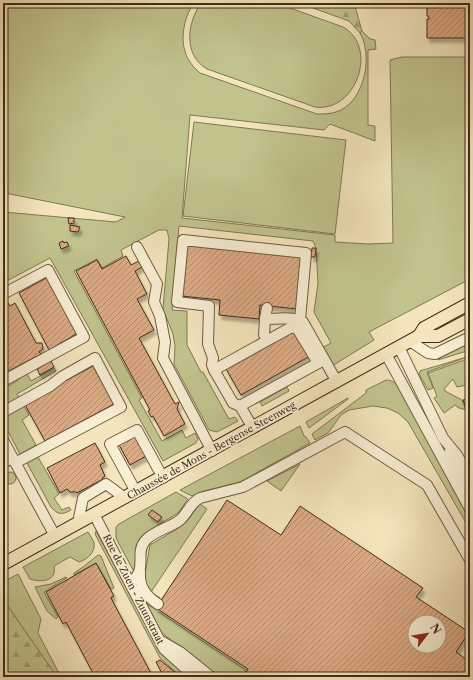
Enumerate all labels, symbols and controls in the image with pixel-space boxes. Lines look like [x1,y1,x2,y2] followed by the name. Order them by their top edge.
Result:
[125,398,299,502] street label: Chaussée de Mons - Bergense Steenweg
[100,532,167,647] street label: Rue de Zuen - Zuunstraat
[407,614,447,654] north arrow
[427,621,444,637] text: N

